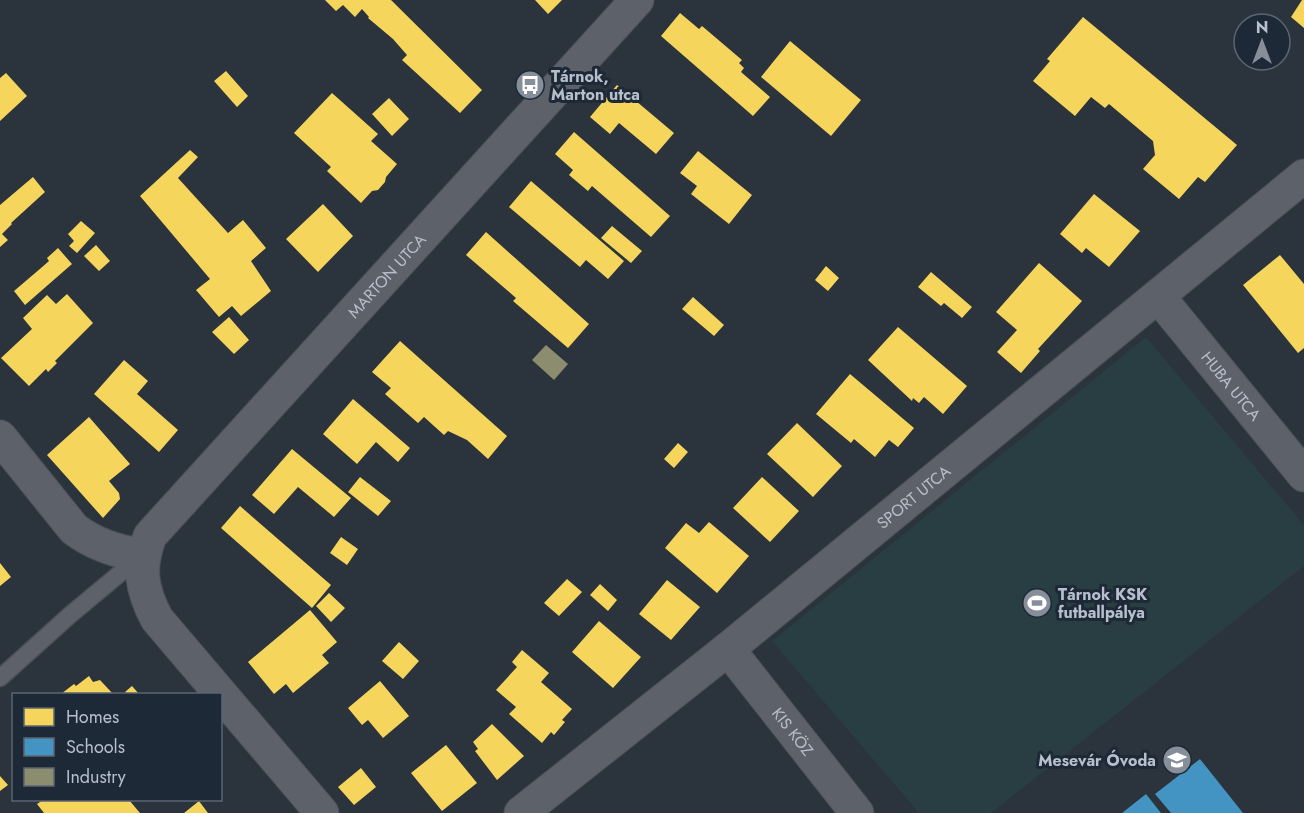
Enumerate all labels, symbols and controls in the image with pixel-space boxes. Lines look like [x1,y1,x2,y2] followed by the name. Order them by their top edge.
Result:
[1232,12,1292,72] north arrow
[1256,16,1268,39] text: N
[551,65,640,106] place label: Tárnok, Marton utca
[514,69,546,101] bus stop icon: Tárnok, Marton utca
[342,228,431,323] street label: MARTON UTCA
[1196,346,1267,426] street label: HUBA UTCA
[872,459,956,534] street label: SPORT UTCA
[1058,583,1148,624] place label: Tárnok KSK futballpálya
[1021,587,1053,619] sports icon: Tárnok KSK futballpálya
[12,693,222,801] legend
[767,703,819,761] street label: KIS KÖZ
[66,704,119,730] text: Homes
[66,734,125,760] text: Schools
[1161,744,1193,776] school or university icon: Mesevár Óvoda
[1038,749,1156,772] place label: Mesevár Óvoda
[66,764,126,790] text: Industry

